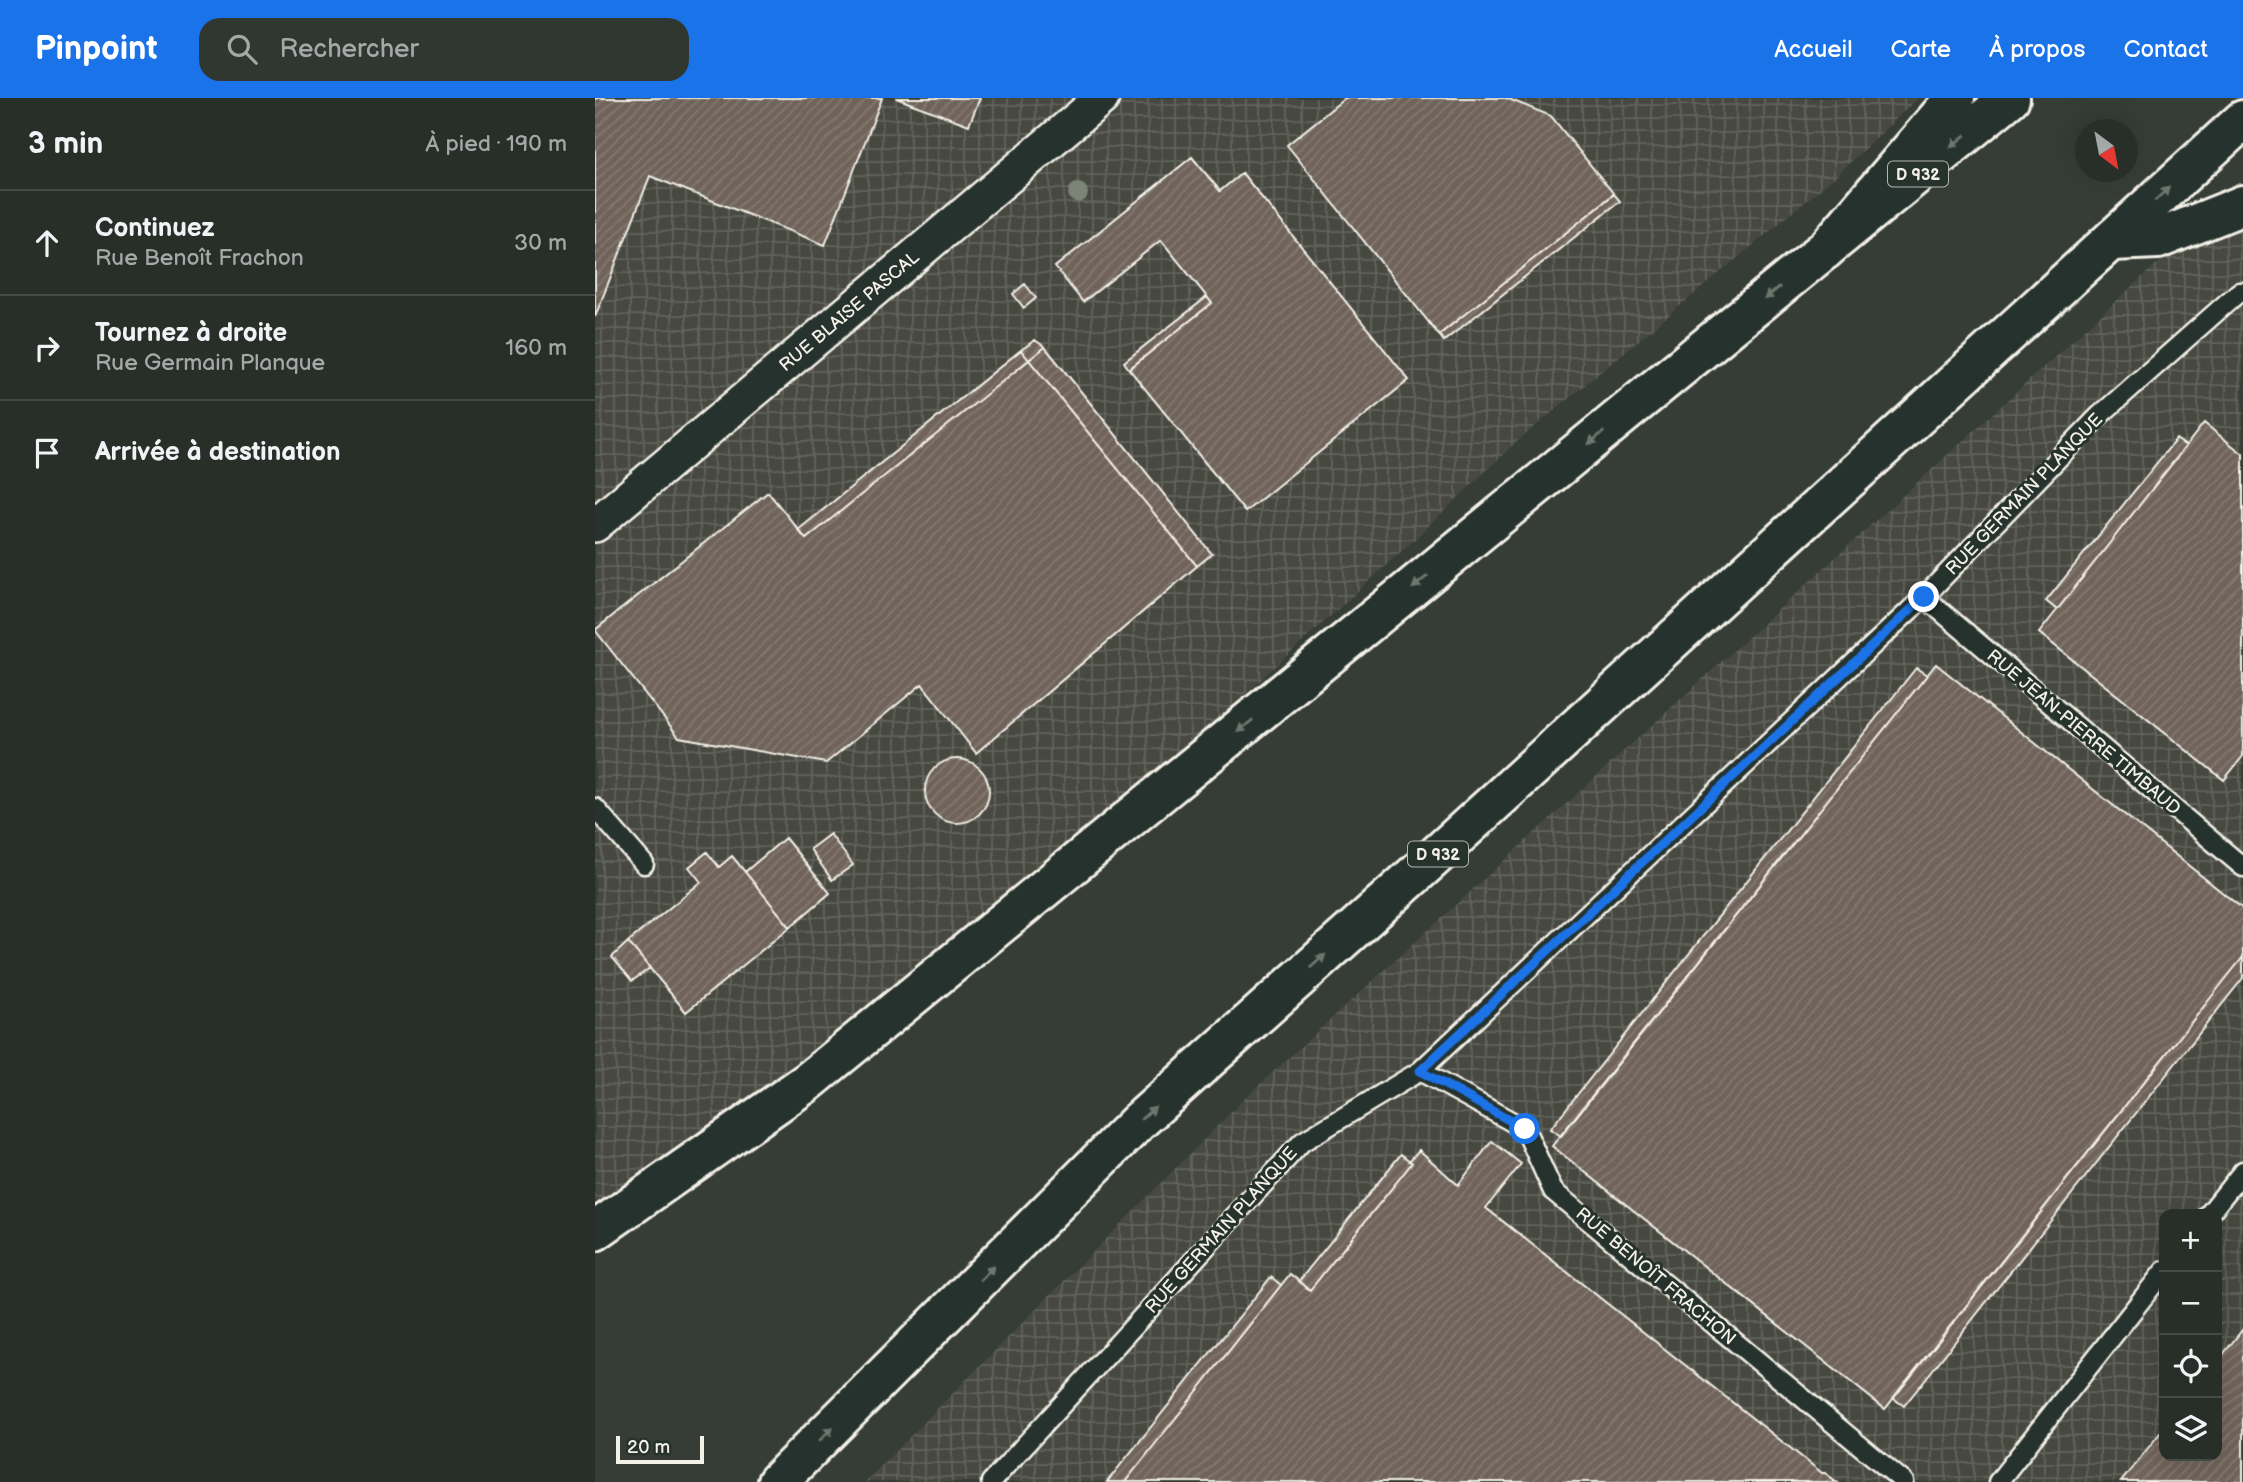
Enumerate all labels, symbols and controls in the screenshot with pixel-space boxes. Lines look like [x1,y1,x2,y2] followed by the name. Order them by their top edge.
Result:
[199,18,689,81] search box
[35,29,157,69] text: Pinpoint
[223,30,261,68] icon: search
[279,34,419,65] text: Rechercher
[1774,35,1853,64] text: Accueil
[1891,35,1951,64] text: Carte
[1989,35,2085,64] text: À propos
[2123,35,2208,64] text: Contact
[2075,119,2138,182] north arrow
[28,126,103,162] text: 3 min
[425,130,567,158] text: À pied · 190 m
[1949,134,1967,149] one-way arrow
[1888,162,1948,186] road number: D 932
[2153,187,2170,203] one-way arrow
[95,213,215,244] text: Continuez
[28,224,66,262] icon: ahead
[514,229,567,257] text: 30 m
[95,244,304,272] text: Rue Benoît Frachon
[775,246,924,376] street label: RUE BLAISE PASCAL
[1764,286,1782,301] one-way arrow
[95,318,287,349] text: Tournez à droite
[28,329,66,367] icon: right
[505,334,567,362] text: 160 m
[95,349,325,377] text: Rue Germain Planque
[1942,409,2107,580] street label: RUE GERMAIN PLANQUE
[1588,430,1606,445] one-way arrow
[28,434,66,472] icon: arrive
[95,437,341,468] text: Arrivée à destination
[1412,574,1430,589] one-way arrow
[1908,581,1939,612] route end
[1983,645,2185,820] street label: RUE JEAN-PIERRE TIMBAUD
[1236,718,1253,733] one-way arrow
[1408,842,1468,866] road number: D 932
[1309,953,1327,969] one-way arrow
[1139,1105,1157,1121] one-way arrow
[1509,1113,1540,1144] route start
[1141,1143,1302,1318] street label: RUE GERMAIN PLANQUE
[1571,1202,1741,1349] street label: RUE BENOÎT FRACHON
[2159,1209,2222,1461] map controls
[2159,1209,2222,1272] button: +
[978,1265,994,1282] one-way arrow
[2159,1272,2222,1335] button: −
[2159,1335,2222,1398] button: locate
[2159,1398,2222,1461] button: layers
[817,1425,834,1442] one-way arrow
[616,1433,703,1465] scale bar
[627,1436,670,1459] text: 20 m

